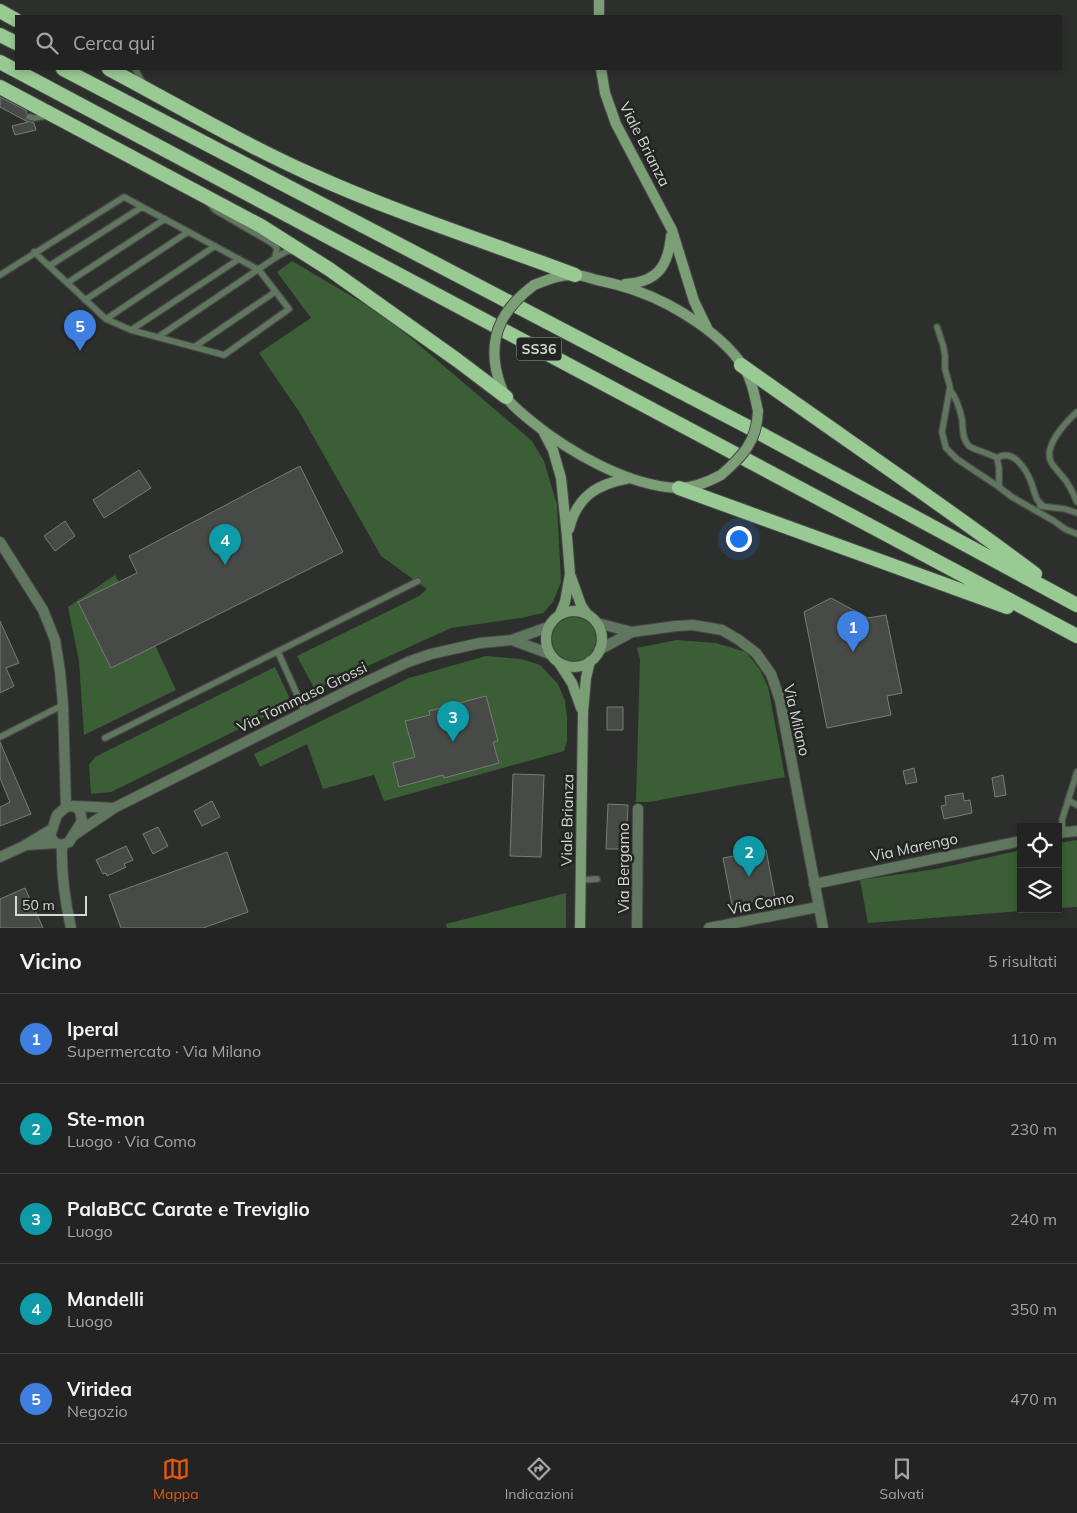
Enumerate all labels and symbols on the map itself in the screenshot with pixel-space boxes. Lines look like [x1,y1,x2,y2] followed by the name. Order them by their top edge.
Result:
[616,99,674,189] street label: Viale Brianza
[64,310,96,351] pin: 5
[516,338,562,360] road number: SS36
[209,524,241,565] pin: 4
[726,526,752,552] your location
[837,611,869,652] pin: 1
[234,657,370,737] street label: Via Tommaso Grossi
[779,682,815,758] street label: Via Milano
[437,701,469,742] pin: 3
[557,774,577,866] street label: Viale Brianza
[614,823,633,913] street label: Via Bergamo
[869,828,959,866] street label: Via Marengo
[733,836,765,877] pin: 2
[726,887,796,919] street label: Via Como
[15,893,88,916] scale bar

